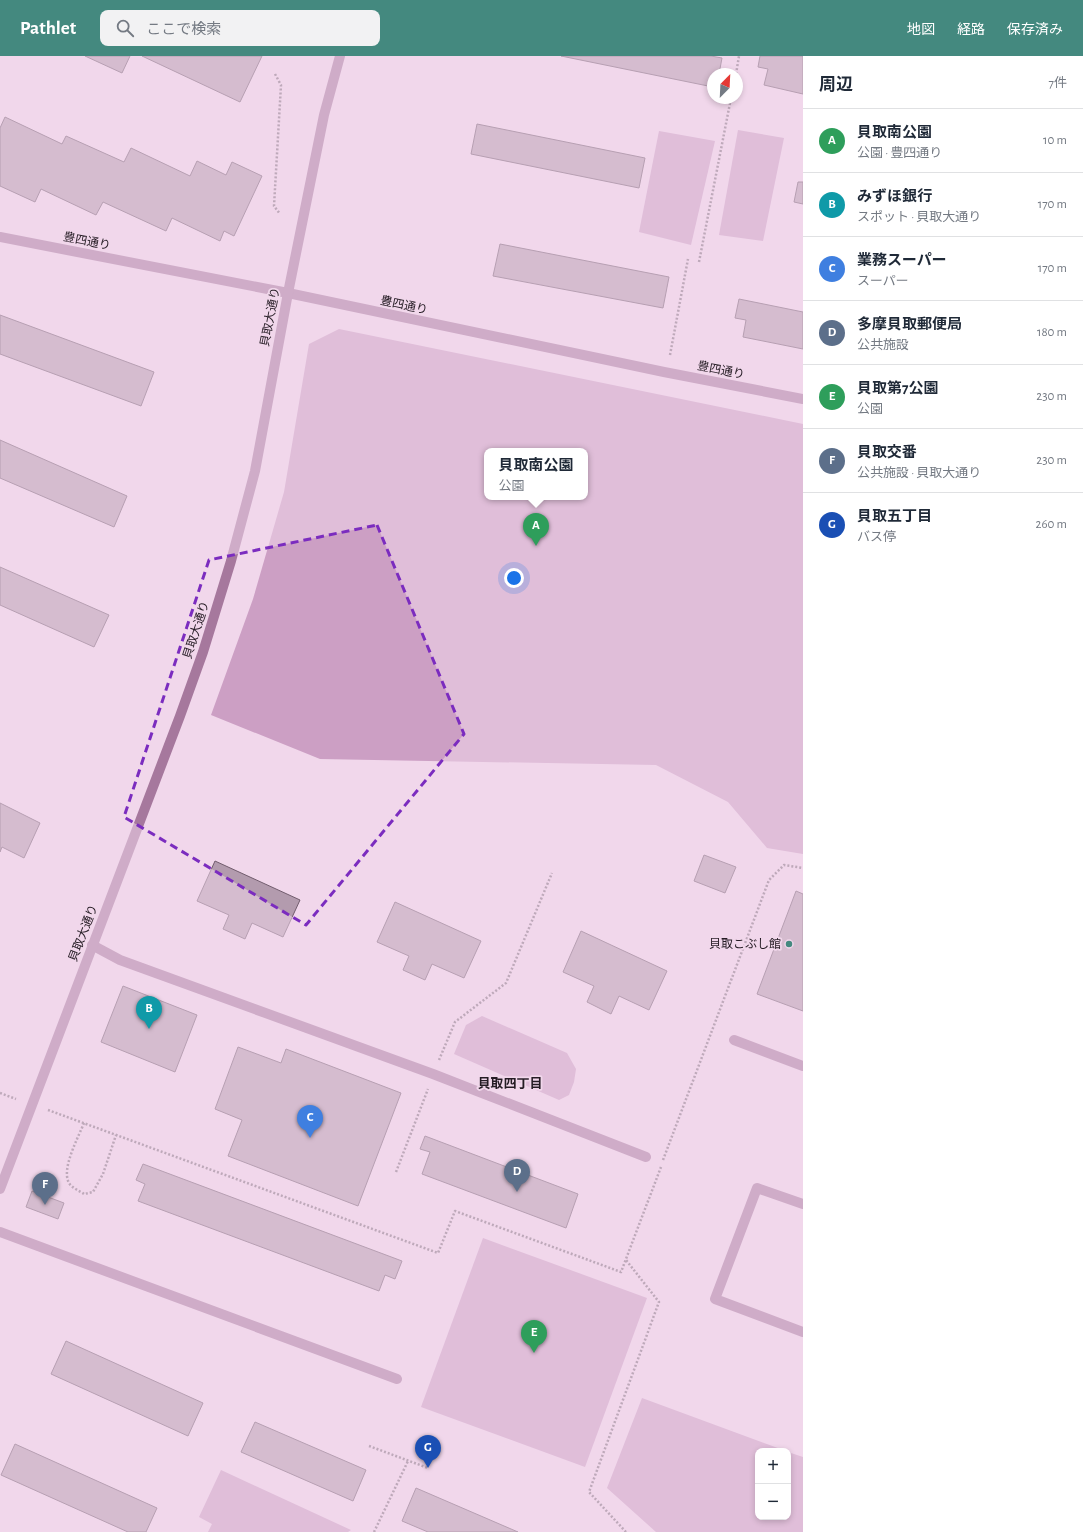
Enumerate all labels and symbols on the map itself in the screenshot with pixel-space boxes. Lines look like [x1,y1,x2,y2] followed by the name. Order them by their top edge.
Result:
[707,68,743,104] north arrow
[62,230,112,251] street label: 豊四通り
[257,286,282,348] street label: 貝取大通り
[379,293,429,316] street label: 豊四通り
[696,359,746,380] street label: 豊四通り
[523,513,549,546] pin: A
[504,568,524,588] your location
[180,599,211,660] street label: 貝取大通り
[66,902,99,963] street label: 貝取大通り
[709,937,781,950] place label: 貝取こぶし館
[784,939,794,949] marker: 貝取こぶし館
[136,996,162,1029] pin: B
[477,1077,543,1091] district label: 貝取四丁目
[297,1105,323,1138] pin: C
[504,1159,530,1192] pin: D
[32,1172,58,1205] pin: F
[521,1320,547,1353] pin: E
[415,1435,441,1468] pin: G

